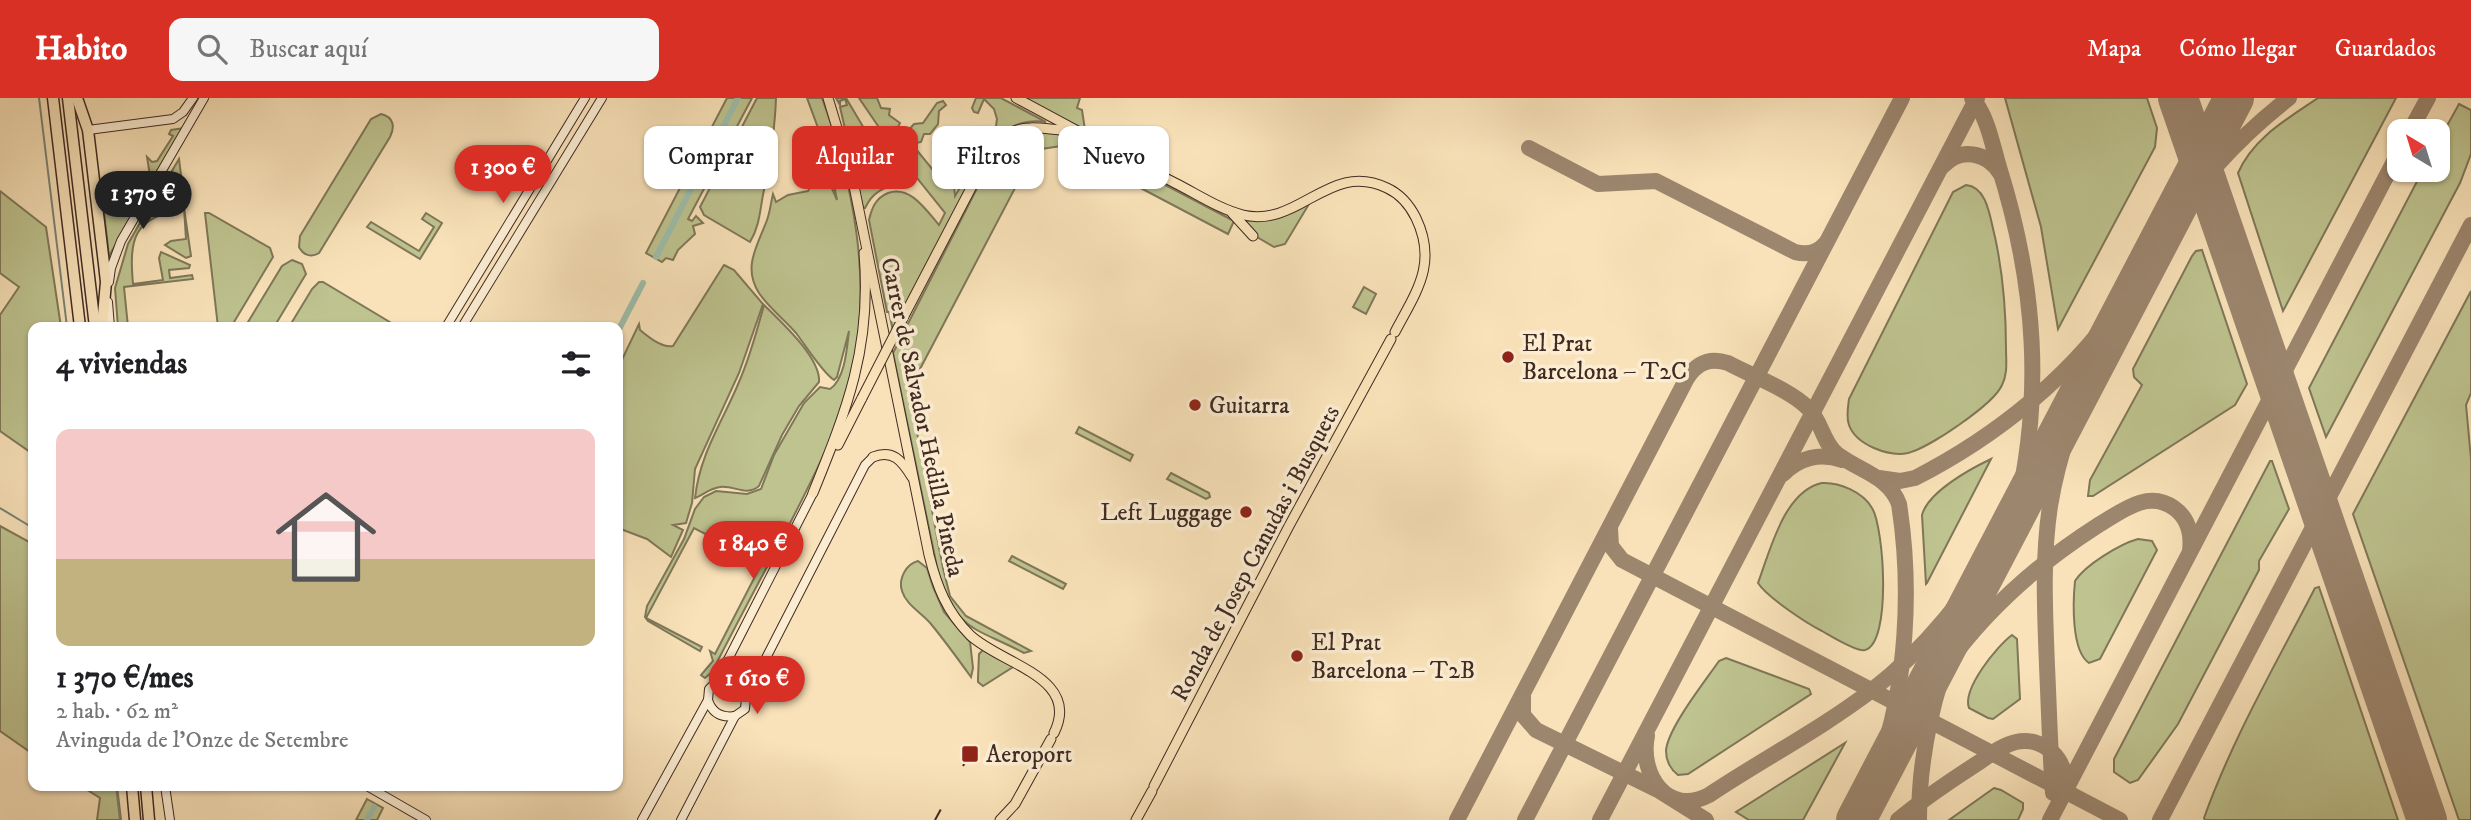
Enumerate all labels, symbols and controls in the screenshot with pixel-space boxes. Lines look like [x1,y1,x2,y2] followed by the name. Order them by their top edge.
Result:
[169,18,659,81] search box
[35,29,127,70] text: Habito
[193,30,231,68] icon: search
[249,33,368,66] text: Buscar aquí
[2087,34,2141,64] text: Mapa
[2179,34,2297,64] text: Cómo llegar
[2335,34,2436,64] text: Guardados
[2387,119,2450,182] north arrow
[2387,119,2450,182] map controls
[644,126,778,189] chip: Comprar
[792,126,918,189] chip: Alquilar
[932,126,1044,189] chip: Filtros
[1058,126,1169,189] chip: Nuevo
[438,146,568,205] pin: 1 300 €
[470,153,536,182] text: 1 300 €
[78,172,208,231] pin: 1 370 €
[111,179,175,208] text: 1 370 €
[873,255,971,580] street label: Carrer de Salvador Hedilla Pineda
[1522,329,1687,387] place label: El Prat Barcelona – T2C
[557,345,595,383] icon: filters
[56,346,187,383] text: 4 viviendas
[1500,349,1516,365] marker: El Prat Barcelona – T2C
[1209,391,1290,421] place label: Guitarra
[1187,397,1203,413] marker: Guitarra
[1165,400,1347,707] street label: Ronda de Josep Canudas i Busquets
[263,474,389,600] icon: home
[1100,498,1232,528] place label: Left Luggage
[1238,504,1254,520] marker: Left Luggage
[688,522,818,581] pin: 1 840 €
[719,529,787,558] text: 1 840 €
[1311,628,1475,686] place label: El Prat Barcelona – T2B
[1289,648,1305,664] marker: El Prat Barcelona – T2B
[692,656,822,716] pin: 1 610 €
[56,660,194,697] text: 1 370 €/mes
[725,664,789,693] text: 1 610 €
[56,697,178,726] text: 2 hab. · 62 m²
[56,726,349,755] text: Avinguda de l'Onze de Setembre
[986,740,1072,770] place label: Aeroport
[960,744,980,764] marker: Aeroport

